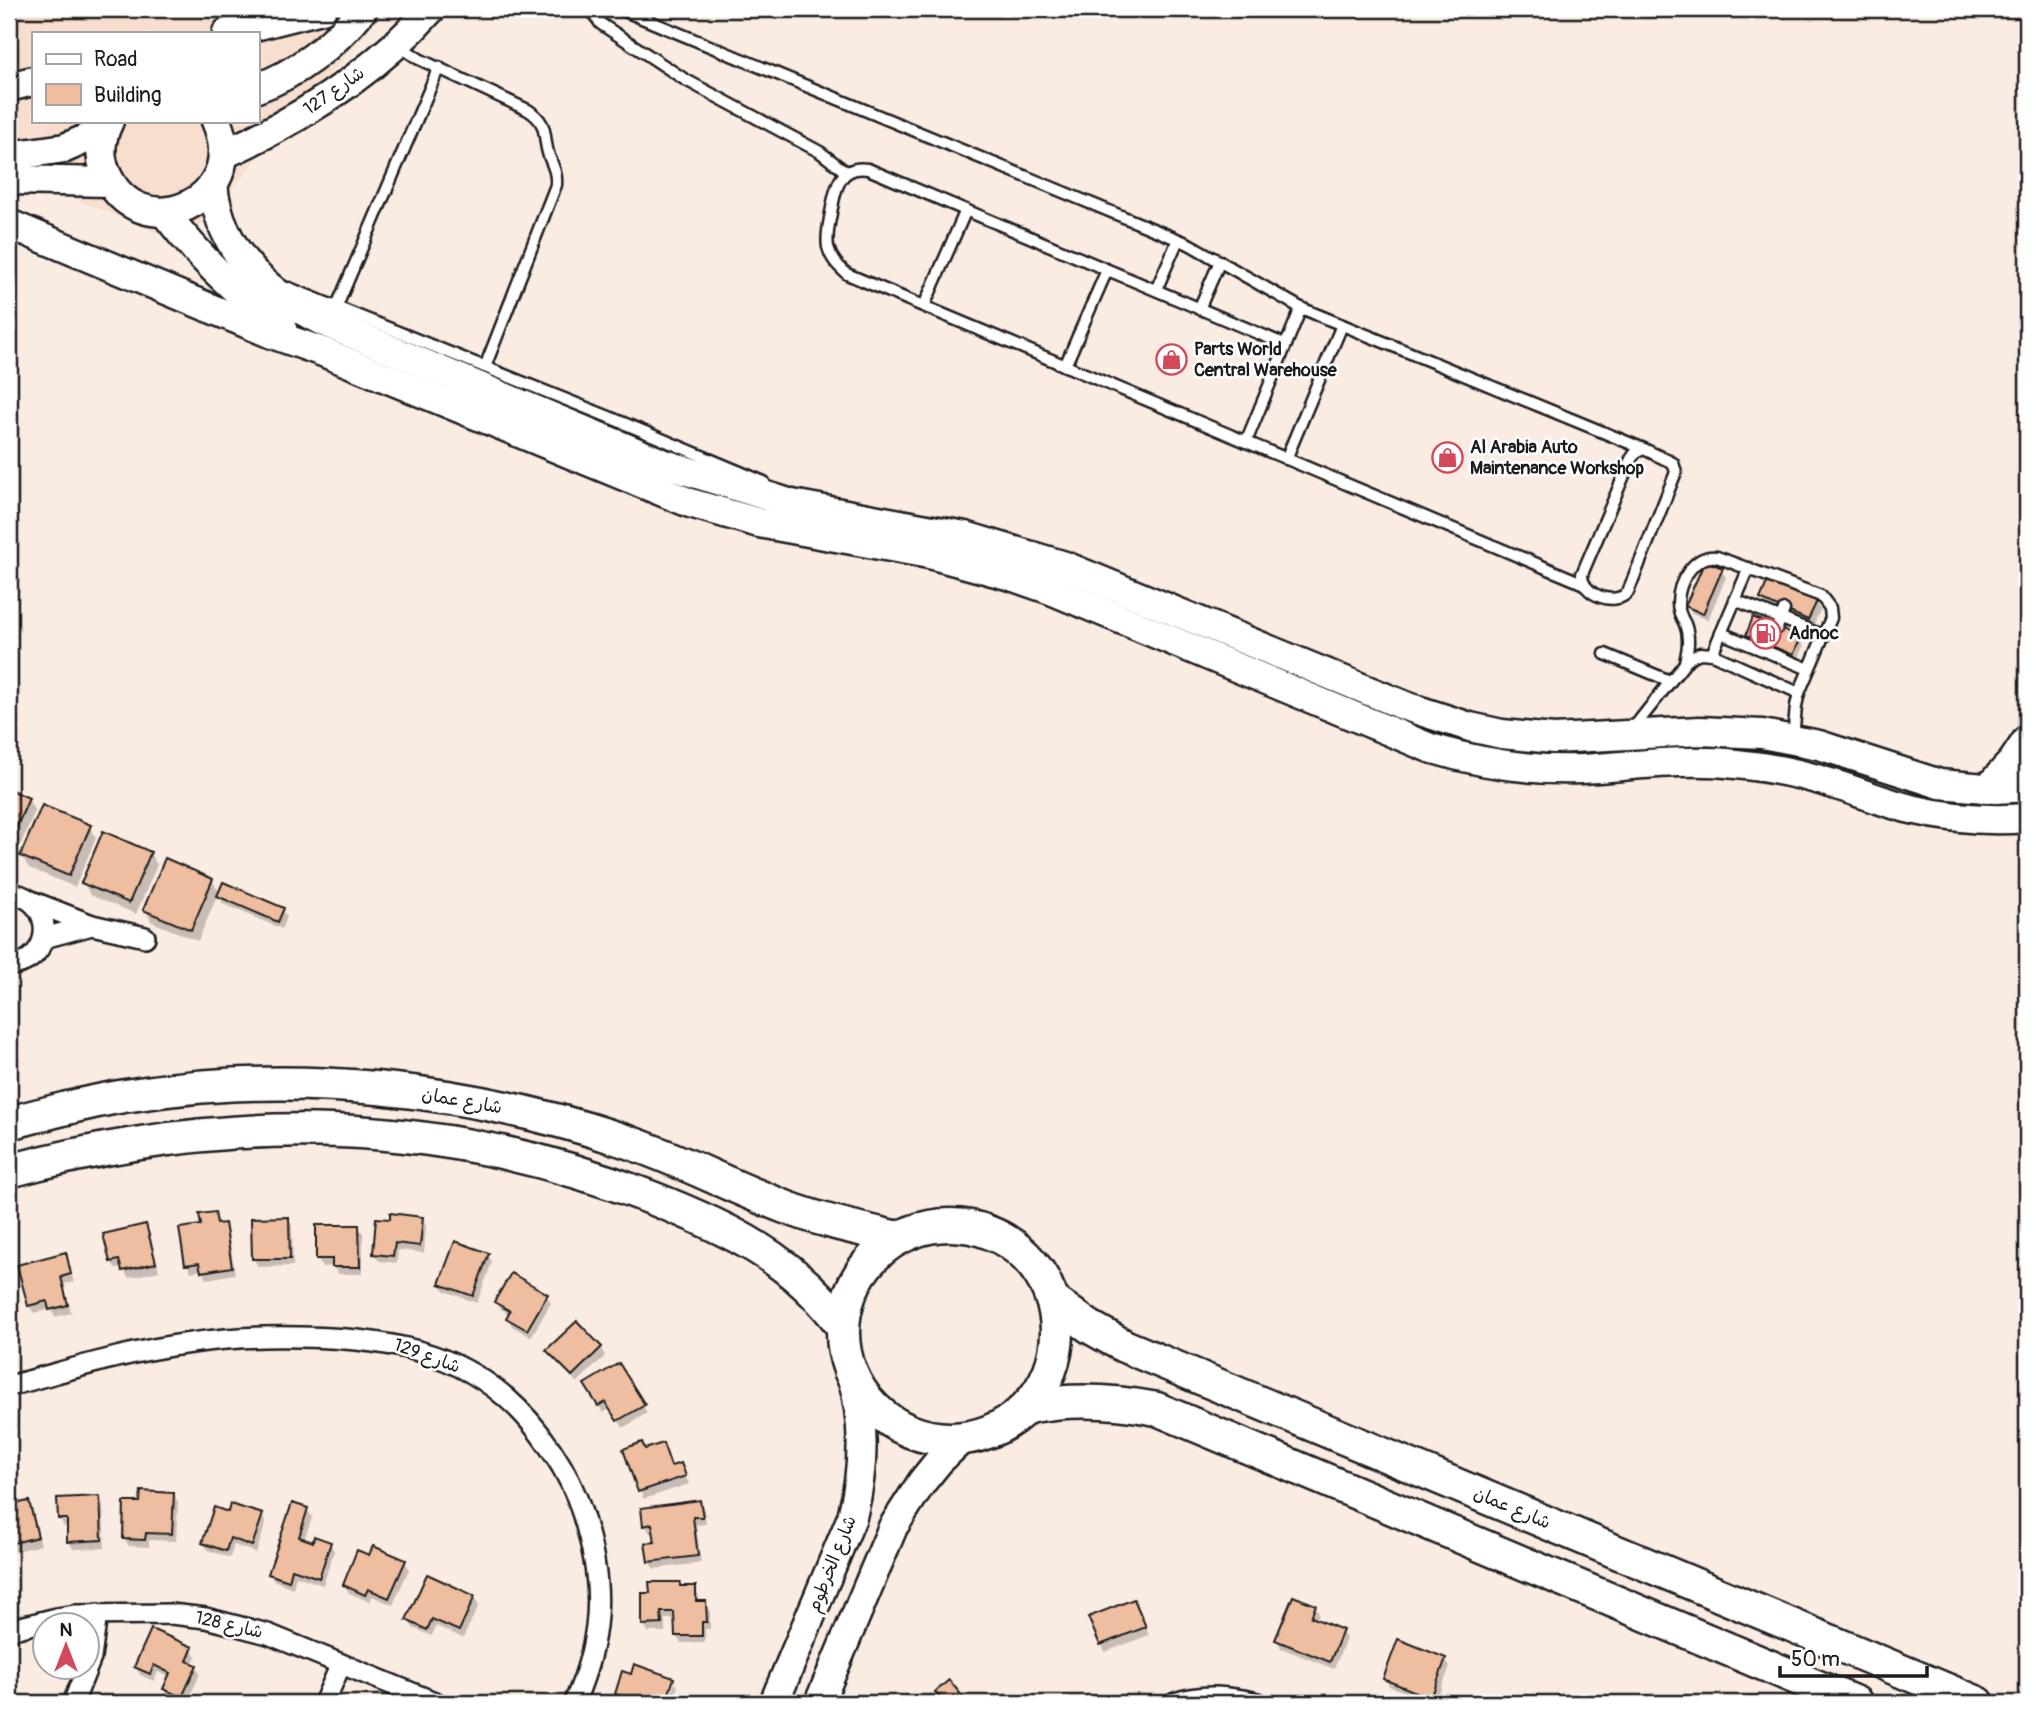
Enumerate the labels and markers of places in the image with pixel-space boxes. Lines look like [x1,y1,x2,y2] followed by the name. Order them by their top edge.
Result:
[1194,338,1338,382] place label: Parts World Central Warehouse
[1154,342,1188,376] shop icon: Parts World Central Warehouse
[1470,436,1645,480] place label: Al Arabia Auto Maintenance Workshop
[1430,440,1464,474] shop icon: Al Arabia Auto Maintenance Workshop
[1749,616,1783,650] fuel station icon: Adnoc
[1789,622,1839,645] place label: Adnoc

